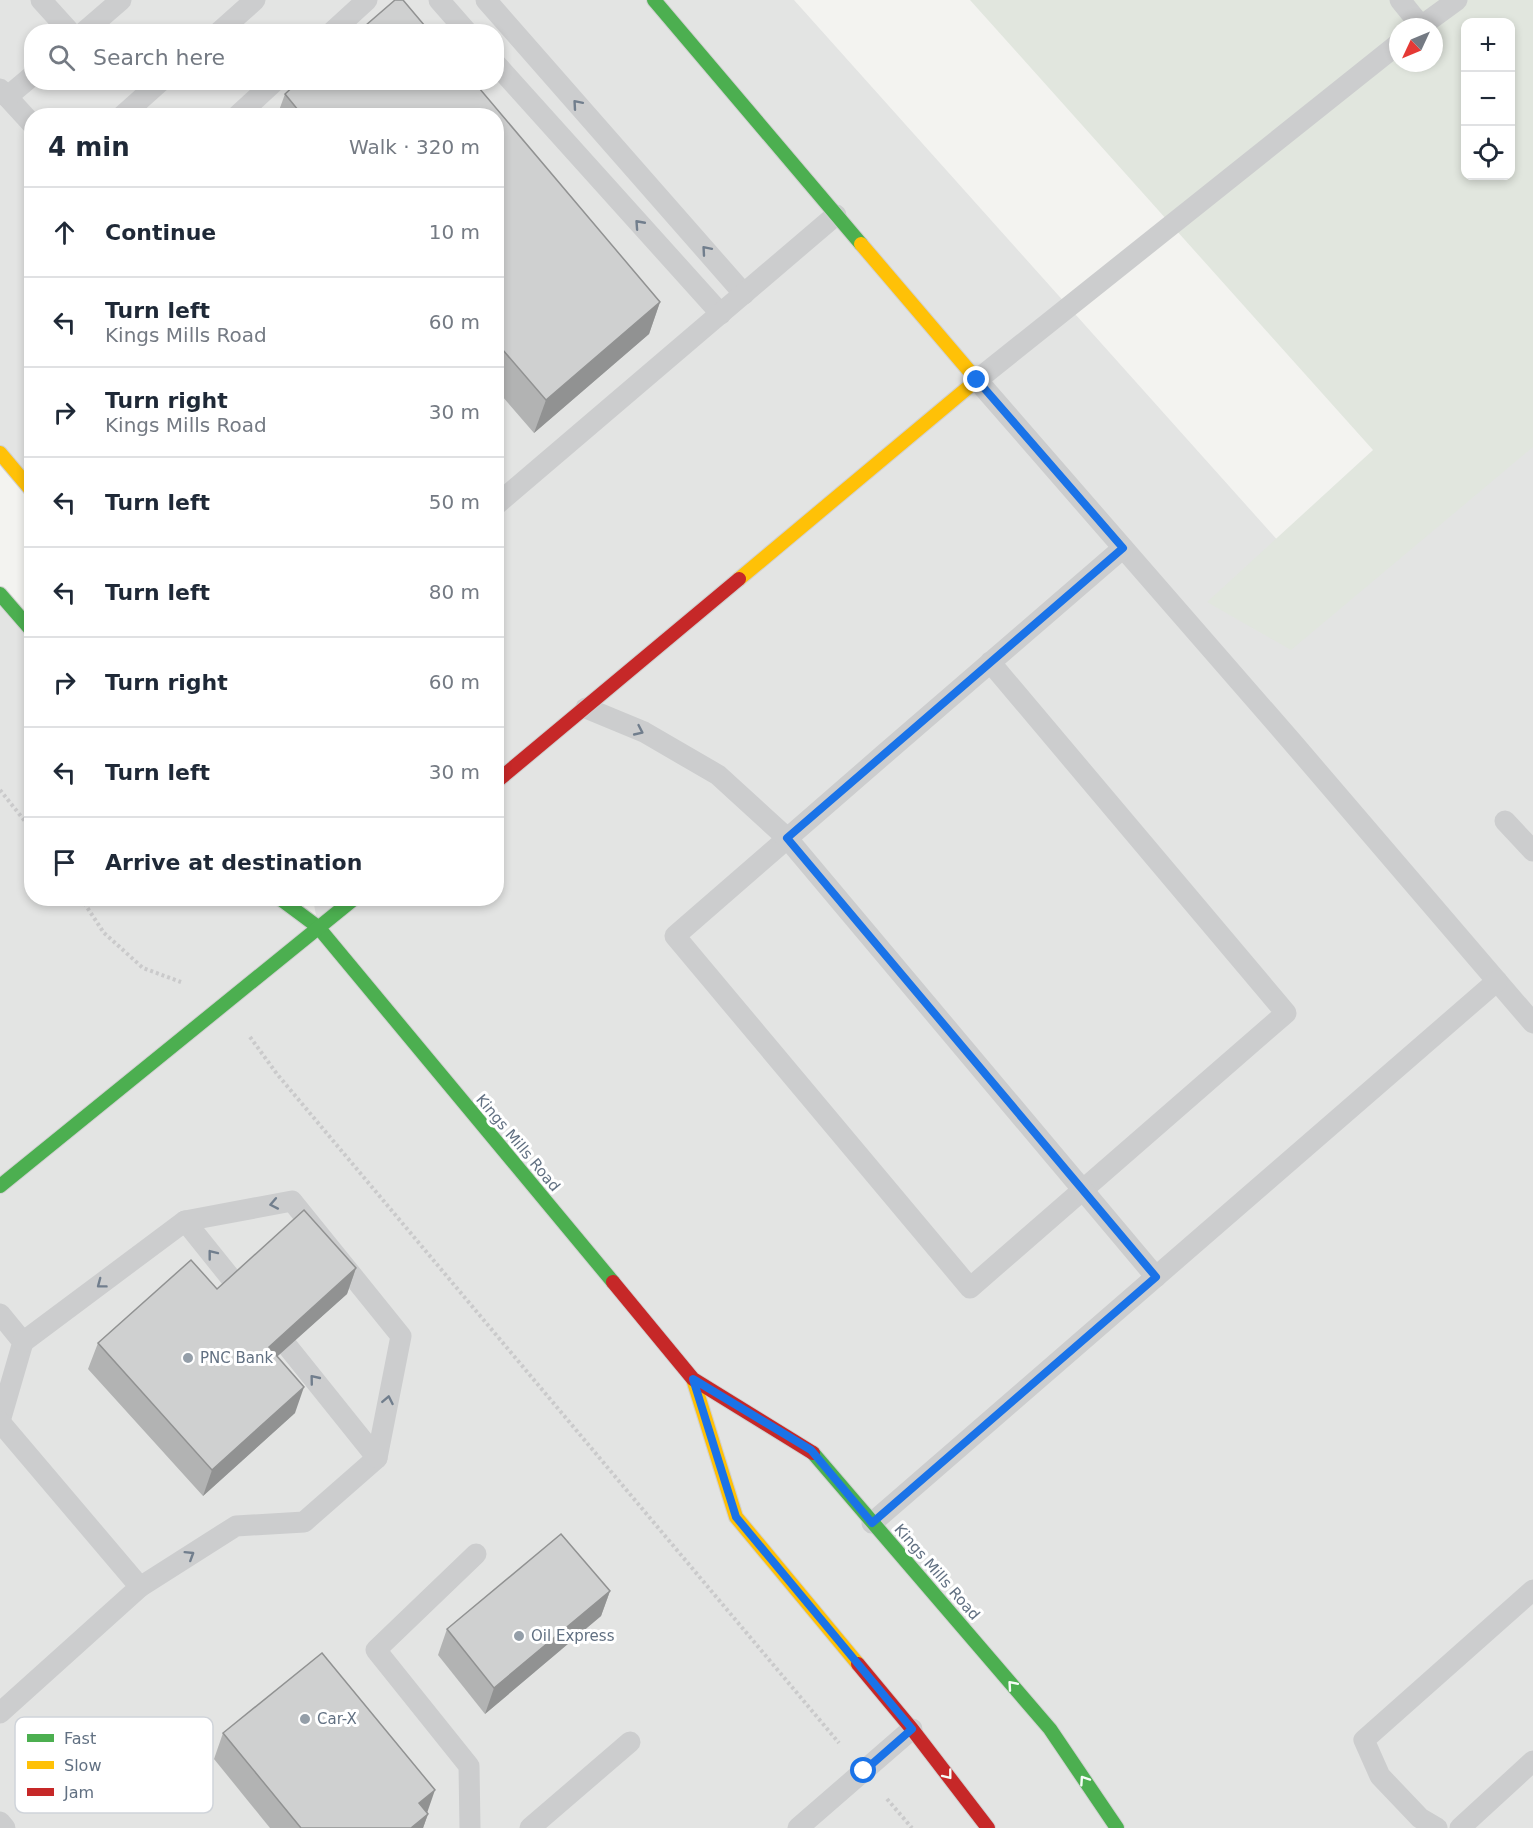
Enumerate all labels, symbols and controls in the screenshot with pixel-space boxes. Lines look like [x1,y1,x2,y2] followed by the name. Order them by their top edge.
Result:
[1389,18,1443,72] north arrow
[1461,18,1515,180] map controls
[1461,18,1515,72] button: +
[24,24,504,90] search box
[45,41,78,74] icon: search
[93,45,225,70] text: Search here
[1461,72,1515,126] button: −
[573,100,584,111] one-way arrow
[1461,126,1515,180] button: locate
[48,132,130,162] text: 4 min
[349,135,480,159] text: Walk · 320 m
[48,216,81,249] icon: ahead
[105,220,216,245] text: Continue
[429,220,480,244] text: 10 m
[635,220,646,231] one-way arrow
[702,246,713,257] one-way arrow
[105,298,210,323] text: Turn left
[48,306,81,339] icon: left
[429,310,480,334] text: 60 m
[105,323,267,347] text: Kings Mills Road
[963,366,989,392] route end
[105,388,228,413] text: Turn right
[48,396,81,429] icon: right
[429,400,480,424] text: 30 m
[105,413,267,437] text: Kings Mills Road
[48,486,81,519] icon: left
[105,490,210,515] text: Turn left
[429,490,480,514] text: 50 m
[48,576,81,609] icon: left
[105,580,210,605] text: Turn left
[429,580,480,604] text: 80 m
[48,666,81,699] icon: right
[105,670,228,695] text: Turn right
[429,670,480,694] text: 60 m
[633,723,644,735] one-way arrow
[48,756,81,789] icon: left
[105,760,210,785] text: Turn left
[429,760,480,784] text: 30 m
[48,846,81,879] icon: arrive
[105,850,362,875] text: Arrive at destination
[472,1091,564,1195] street label: Kings Mills Road
[269,1197,279,1210] one-way arrow
[208,1250,219,1261] one-way arrow
[97,1276,108,1287] one-way arrow
[200,1349,273,1367] place label: PNC Bank
[181,1351,195,1365] marker: PNC Bank
[310,1375,321,1386] one-way arrow
[381,1396,394,1406] one-way arrow
[890,1520,984,1624] street label: Kings Mills Road
[183,1552,194,1563] one-way arrow
[531,1627,615,1645] place label: Oil Express
[512,1629,526,1643] marker: Oil Express
[1008,1681,1019,1692] one-way arrow
[317,1710,357,1728] place label: Car-X
[298,1712,312,1726] marker: Car-X
[15,1717,213,1813] legend
[64,1729,96,1748] text: Fast
[64,1756,101,1775] text: Slow
[850,1757,876,1783] route start
[940,1769,951,1780] one-way arrow
[1080,1775,1091,1786] one-way arrow
[63,1783,94,1802] text: Jam

